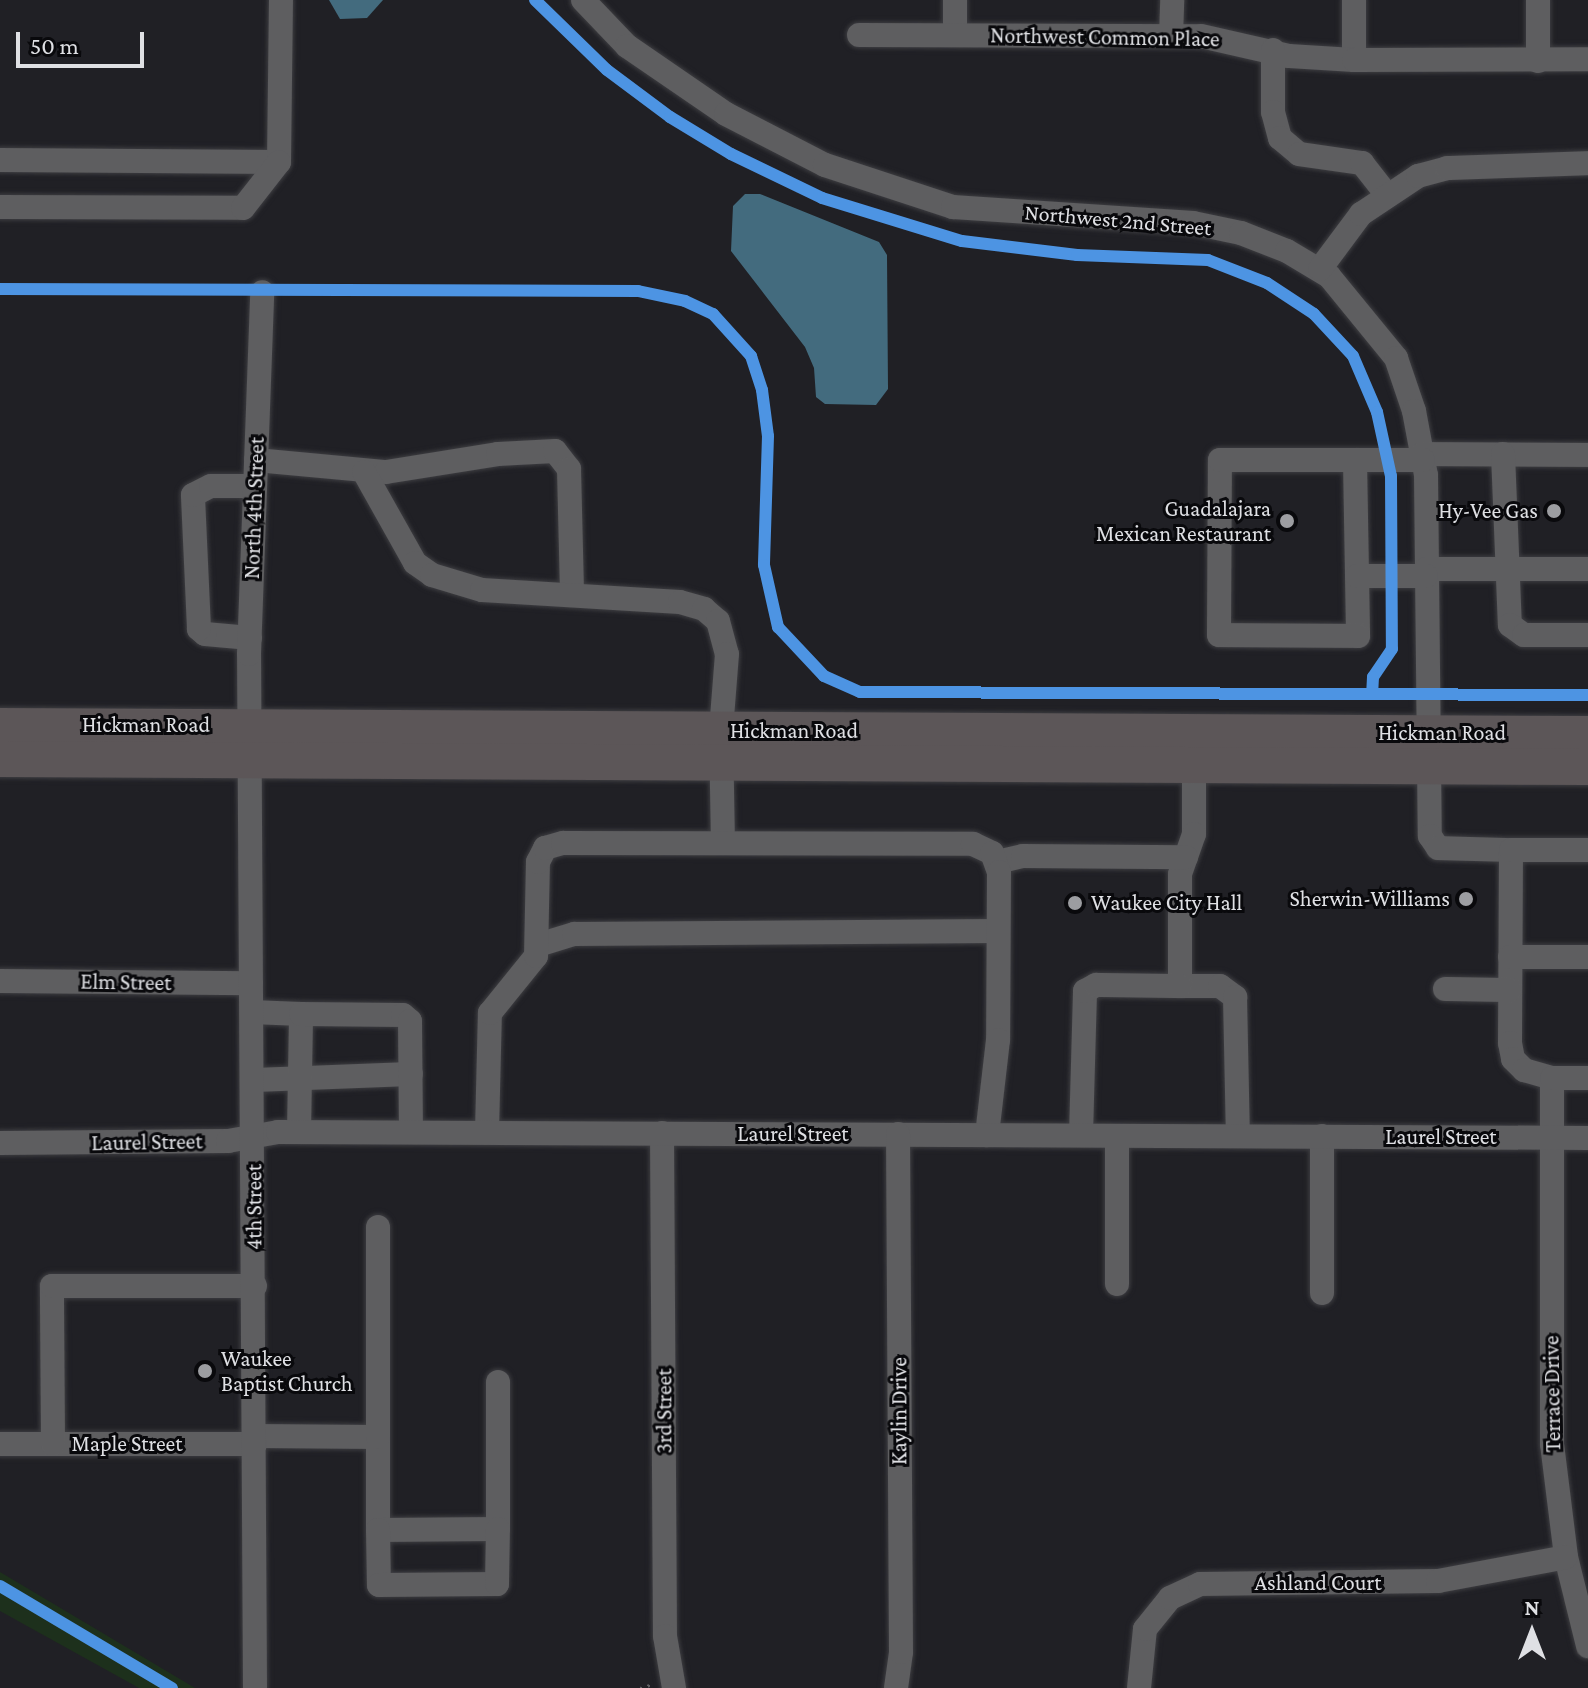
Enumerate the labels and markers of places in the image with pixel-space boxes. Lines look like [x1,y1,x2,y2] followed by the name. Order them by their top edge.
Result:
[1096,495,1271,546] place label: Guadalajara Mexican Restaurant
[1438,498,1538,524] place label: Hy-Vee Gas
[1545,502,1563,520] marker: Hy-Vee Gas
[1278,512,1296,530] marker: Guadalajara Mexican Restaurant
[1290,886,1450,912] place label: Sherwin-Williams
[1091,890,1242,916] place label: Waukee City Hall
[1457,890,1475,908] marker: Sherwin-Williams
[1066,894,1084,912] marker: Waukee City Hall
[221,1345,352,1396] place label: Waukee Baptist Church
[196,1362,214,1380] marker: Waukee Baptist Church

